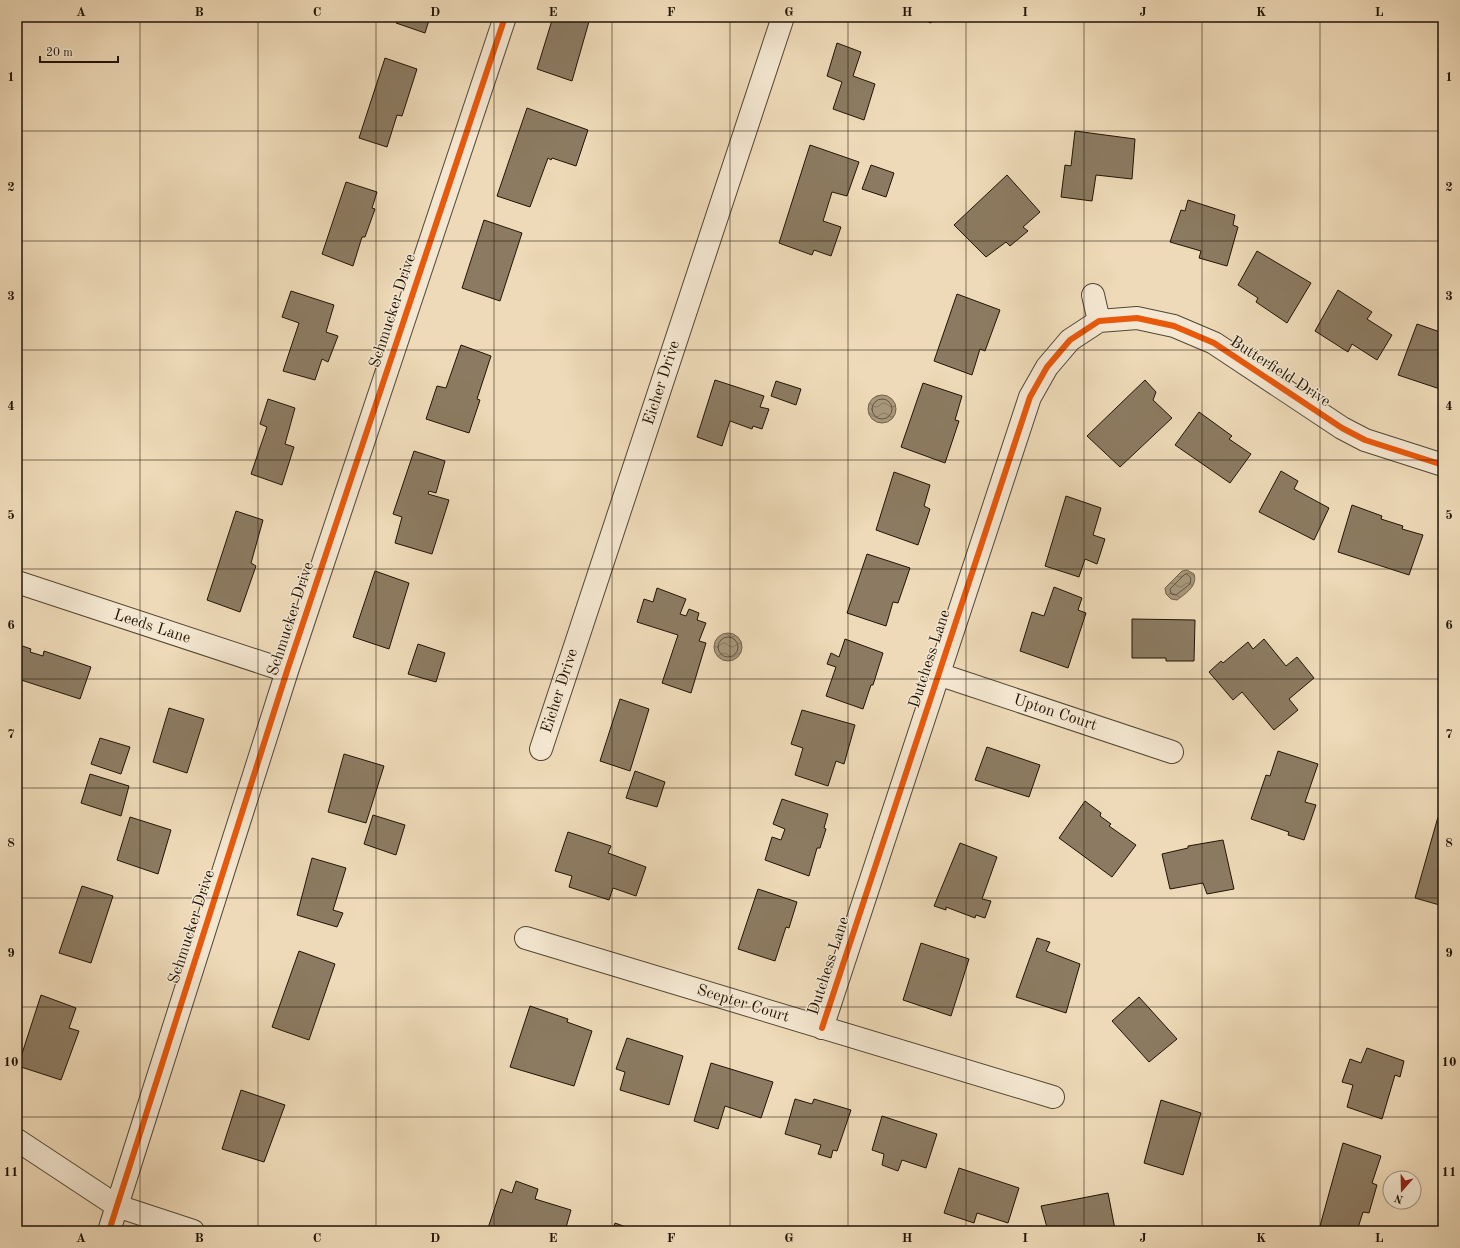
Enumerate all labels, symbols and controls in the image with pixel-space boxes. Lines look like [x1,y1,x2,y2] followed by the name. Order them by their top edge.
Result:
[76,6,86,19] text: A
[194,6,204,19] text: B
[313,6,321,19] text: C
[430,6,440,19] text: D
[549,6,558,19] text: E
[667,6,676,19] text: F
[784,6,794,19] text: G
[902,6,913,19] text: H
[1022,6,1028,19] text: I
[1139,6,1147,19] text: J
[1256,6,1266,19] text: K
[1375,6,1384,19] text: L
[40,38,118,64] scale bar
[46,47,73,59] text: 20 m
[7,71,15,84] text: 1
[1445,71,1453,84] text: 1
[7,181,15,194] text: 2
[1445,181,1453,194] text: 2
[367,252,419,370] street label: Schmucker Drive
[7,290,15,303] text: 3
[1445,290,1453,303] text: 3
[1227,334,1333,410] street label: Butterfield Drive
[641,339,683,427] street label: Eicher Drive
[7,400,15,413] text: 4
[1445,400,1453,413] text: 4
[7,509,15,522] text: 5
[1445,509,1453,522] text: 5
[265,560,317,678] street label: Schmucker Drive
[112,607,192,647] street label: Leeds Lane
[907,608,953,710] street label: Dutchess Lane
[7,619,15,632] text: 6
[1445,619,1453,632] text: 6
[539,647,581,735] street label: Eicher Drive
[1011,692,1099,734] street label: Upton Court
[7,728,15,741] text: 7
[1445,728,1453,741] text: 7
[7,837,15,850] text: 8
[1445,837,1453,850] text: 8
[166,868,218,986] street label: Schmucker Drive
[806,915,852,1017] street label: Dutchess Lane
[7,947,15,960] text: 9
[1445,947,1453,960] text: 9
[695,982,792,1026] street label: Scepter Court
[3,1056,19,1069] text: 10
[1441,1056,1457,1069] text: 10
[3,1166,19,1179] text: 11
[1441,1166,1457,1179] text: 11
[1382,1170,1422,1210] north arrow
[1393,1191,1405,1205] text: N
[76,1232,86,1245] text: A
[194,1232,204,1245] text: B
[313,1232,321,1245] text: C
[430,1232,440,1245] text: D
[549,1232,558,1245] text: E
[667,1232,676,1245] text: F
[784,1232,794,1245] text: G
[902,1232,913,1245] text: H
[1022,1232,1028,1245] text: I
[1139,1232,1147,1245] text: J
[1256,1232,1266,1245] text: K
[1375,1232,1384,1245] text: L

